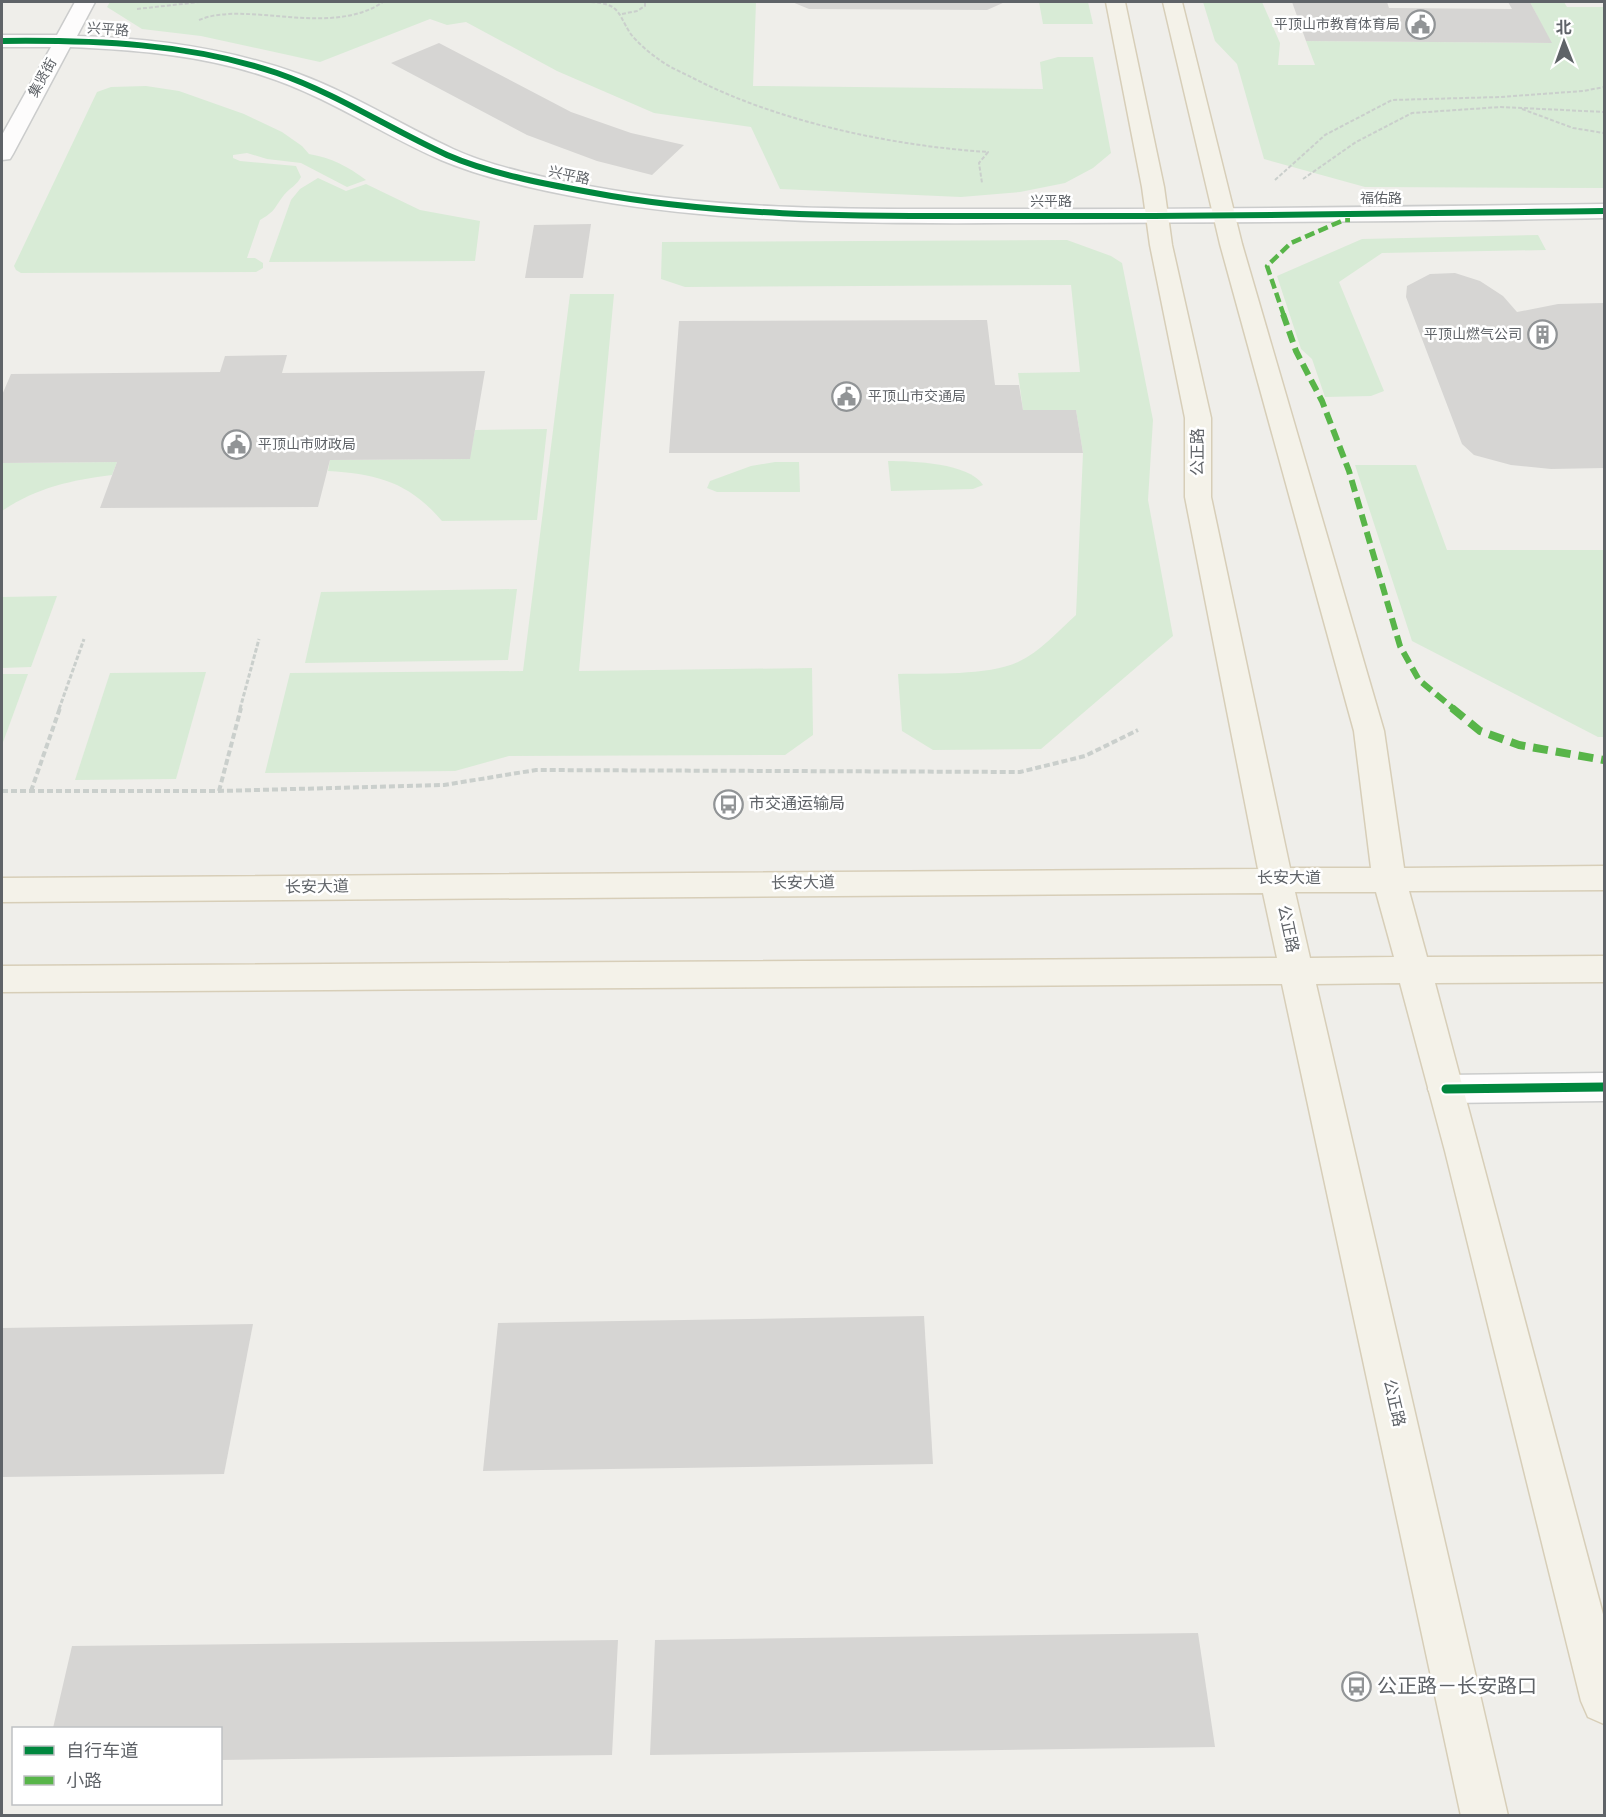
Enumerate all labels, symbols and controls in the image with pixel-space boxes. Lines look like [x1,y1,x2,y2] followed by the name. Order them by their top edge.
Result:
[1405,9,1437,41] public building icon: 平顶山市教育体育局
[1534,12,1594,72] north arrow
[1274,15,1400,35] place label: 平顶山市教育体育局
[1556,17,1572,39] text: 北
[86,19,130,41] street label: 兴平路
[24,55,62,101] street label: 集贤街
[546,162,592,190] street label: 兴平路
[1360,189,1402,209] street label: 福佑路
[1030,192,1072,212] street label: 兴平路
[1527,319,1559,351] building icon: 平顶山燃气公司
[1424,325,1522,345] place label: 平顶山燃气公司
[831,381,863,413] public building icon: 平顶山市交通局
[868,387,966,407] place label: 平顶山市交通局
[1187,428,1209,476] street label: 公正路
[221,429,253,461] public building icon: 平顶山市财政局
[258,435,356,455] place label: 平顶山市财政局
[712,788,744,820] bus stop icon: 市交通运输局
[749,793,845,815] place label: 市交通运输局
[1257,867,1321,889] street label: 长安大道
[771,871,835,895] street label: 长安大道
[285,875,349,899] street label: 长安大道
[1272,903,1304,955] street label: 公正路
[1378,1377,1410,1429] street label: 公正路
[1340,1671,1372,1703] bus stop icon: 公正路－长安路口
[1377,1673,1537,1701] place label: 公正路－长安路口
[12,1727,222,1805] legend
[66,1739,138,1764] text: 自行车道
[66,1769,102,1794] text: 小路

